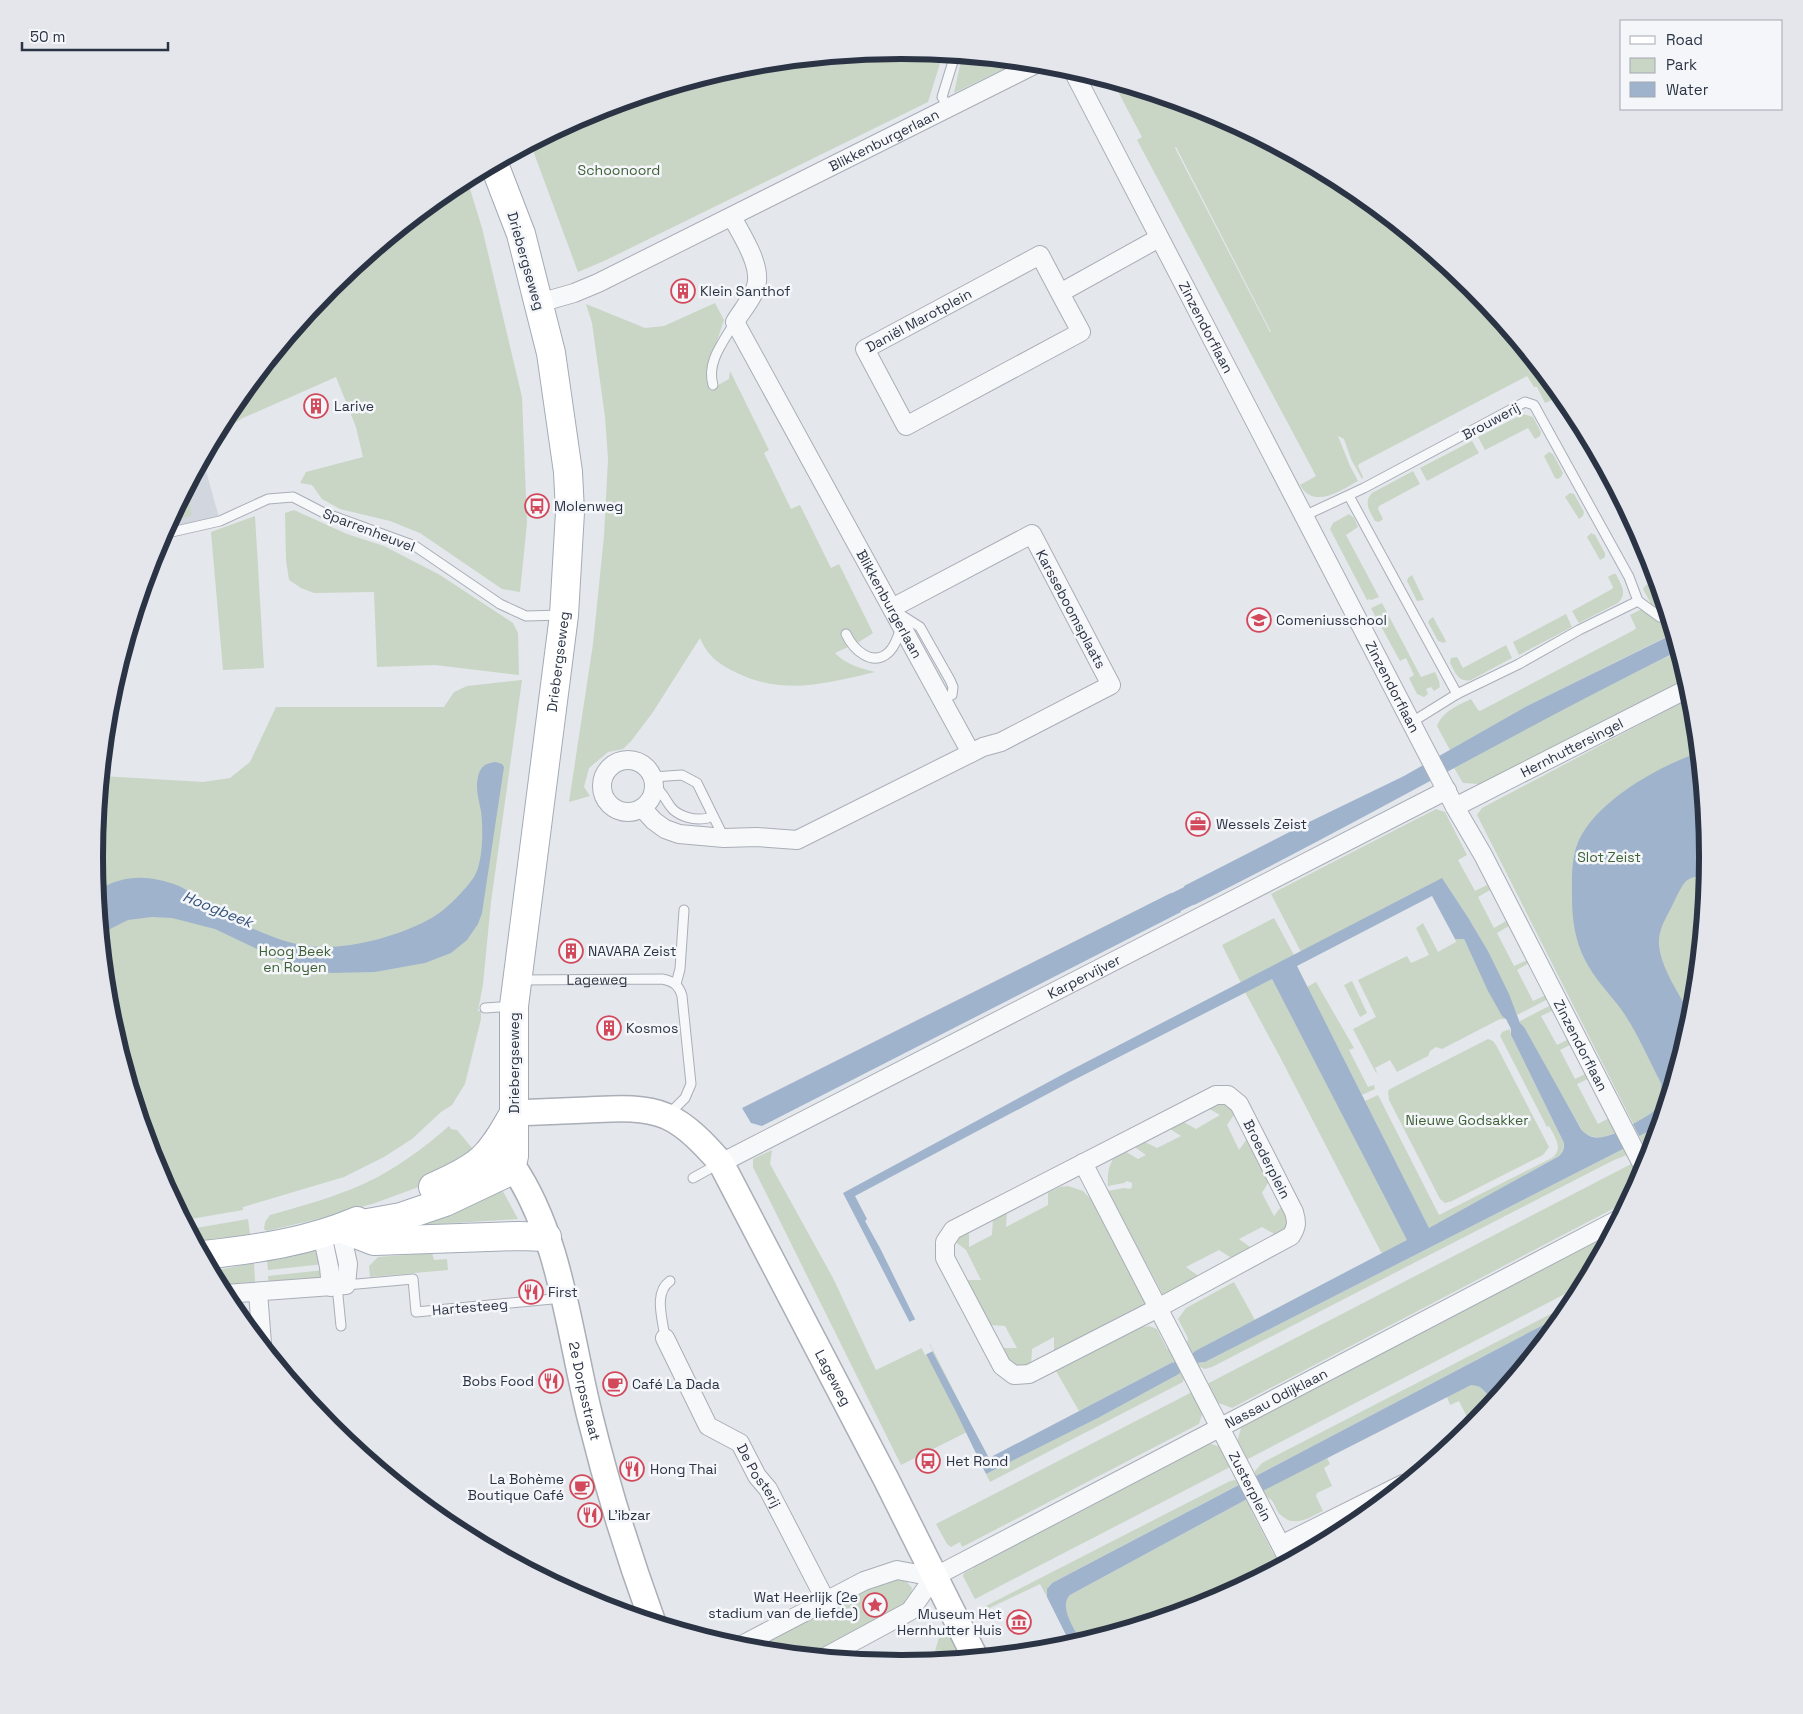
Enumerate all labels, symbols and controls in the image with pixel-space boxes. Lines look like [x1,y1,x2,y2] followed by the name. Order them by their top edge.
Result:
[22,20,169,52] scale bar
[1620,20,1783,110] legend
[30,27,65,46] text: 50 m
[1666,30,1703,49] text: Road
[1666,55,1697,74] text: Park
[1666,80,1709,99] text: Water
[826,105,942,175] street label: Blikkenburgerlaan
[578,161,660,179] park label: Schoonoord
[503,210,549,312] street label: Driebergseweg
[670,278,696,304] building icon: Klein Santhof
[1175,278,1237,376] street label: Zinzendorflaan
[700,282,790,300] place label: Klein Santhof
[863,284,975,356] street label: Daniël Marotplein
[303,393,329,419] building icon: Larive
[334,397,374,415] place label: Larive
[1459,398,1523,444] street label: Brouwerij
[524,493,550,519] bus stop icon: Molenweg
[554,497,623,515] place label: Molenweg
[320,504,418,556] street label: Sparrenheuvel
[852,546,926,661] street label: Blikkenburgerlaan
[1032,546,1110,672] street label: Karsseboomsplaats
[1246,607,1272,633] school or university icon: Comeniusschool
[543,610,573,713] street label: Driebergseweg
[1276,611,1387,629] place label: Comeniusschool
[1361,638,1424,736] street label: Zinzendorflaan
[1517,714,1626,781] street label: Hernhuttersingel
[1185,811,1211,837] office icon: Wessels Zeist
[1216,815,1307,833] place label: Wessels Zeist
[1577,848,1641,866] park label: Slot Zeist
[180,886,257,932] water label: Hoogbeek
[558,938,584,964] building icon: NAVARA Zeist
[259,942,332,976] park label: Hoog Beek en Royen
[588,942,676,960] place label: NAVARA Zeist
[1044,950,1124,1003] street label: Karpervijver
[566,970,628,989] street label: Lageweg
[1550,996,1612,1094] street label: Zinzendorflaan
[505,1012,523,1114] street label: Driebergseweg
[596,1015,622,1041] building icon: Kosmos
[626,1019,678,1037] place label: Kosmos
[1405,1111,1529,1129] park label: Nieuwe Godsakker
[1239,1116,1295,1202] street label: Broederplein
[518,1279,544,1305] restaurant icon: First
[548,1283,578,1301] place label: First
[431,1295,509,1319] street label: Hartesteeg
[565,1340,605,1442] street label: 2e Dorpsstraat
[811,1346,855,1409] street label: Lageweg
[1222,1364,1330,1432] street label: Nassau Odijklaan
[538,1368,564,1394] restaurant icon: Bobs Food
[602,1371,628,1397] cafe icon: Café La Dada
[462,1372,534,1390] place label: Bobs Food
[632,1375,720,1393] place label: Café La Dada
[733,1441,785,1511] street label: De Posterij
[915,1448,941,1474] bus stop icon: Het Rond
[1225,1448,1276,1524] street label: Zusterplein
[946,1452,1008,1470] place label: Het Rond
[619,1456,645,1482] restaurant icon: Hong Thai
[650,1460,717,1478] place label: Hong Thai
[467,1470,564,1504] place label: La Bohème Boutique Café
[569,1474,595,1500] cafe icon: La Bohème Boutique Café
[577,1502,603,1528] restaurant icon: L'ibzar
[608,1506,650,1524] place label: L'ibzar
[708,1588,858,1622] place label: Wat Heerlijk (2e stadium van de liefde)
[862,1592,888,1618] place icon: Wat Heerlijk (2e stadium van de liefde)
[897,1605,1002,1639] place label: Museum Het Hernhutter Huis
[1006,1609,1032,1635] museum icon: Museum Het Hernhutter Huis

